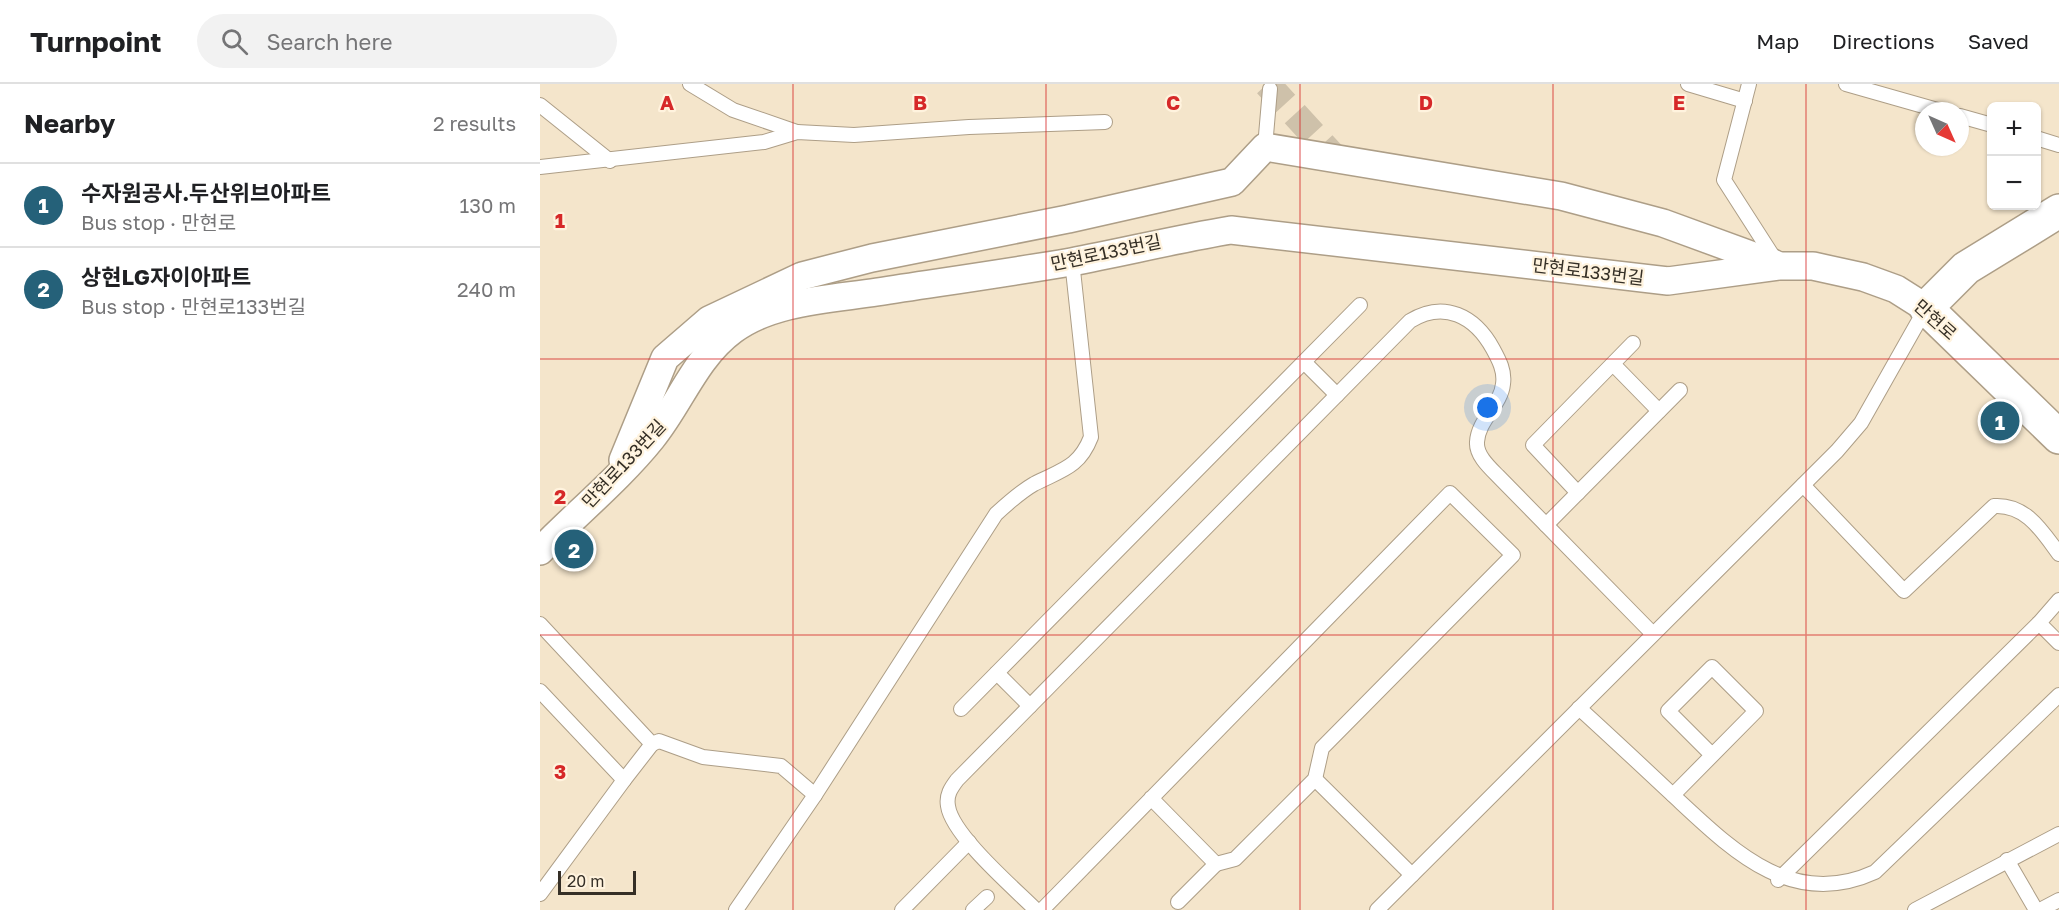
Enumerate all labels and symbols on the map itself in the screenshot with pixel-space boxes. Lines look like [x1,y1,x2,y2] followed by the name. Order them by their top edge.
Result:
[660,90,674,114] text: A
[913,90,927,114] text: B
[1166,90,1180,114] text: C
[1419,90,1433,114] text: D
[1673,90,1685,114] text: E
[1915,102,1969,156] north arrow
[555,208,565,232] text: 1
[1048,230,1163,274] street label: 만현로133번길
[1531,253,1645,289] street label: 만현로133번길
[1910,294,1961,344] street label: 만현로
[1473,393,1502,422] your location
[1980,398,2020,444] pin: 1
[577,415,670,512] street label: 만현로133번길
[554,484,566,508] text: 2
[555,526,594,572] pin: 2
[554,759,566,783] text: 3
[558,868,636,896] scale bar

